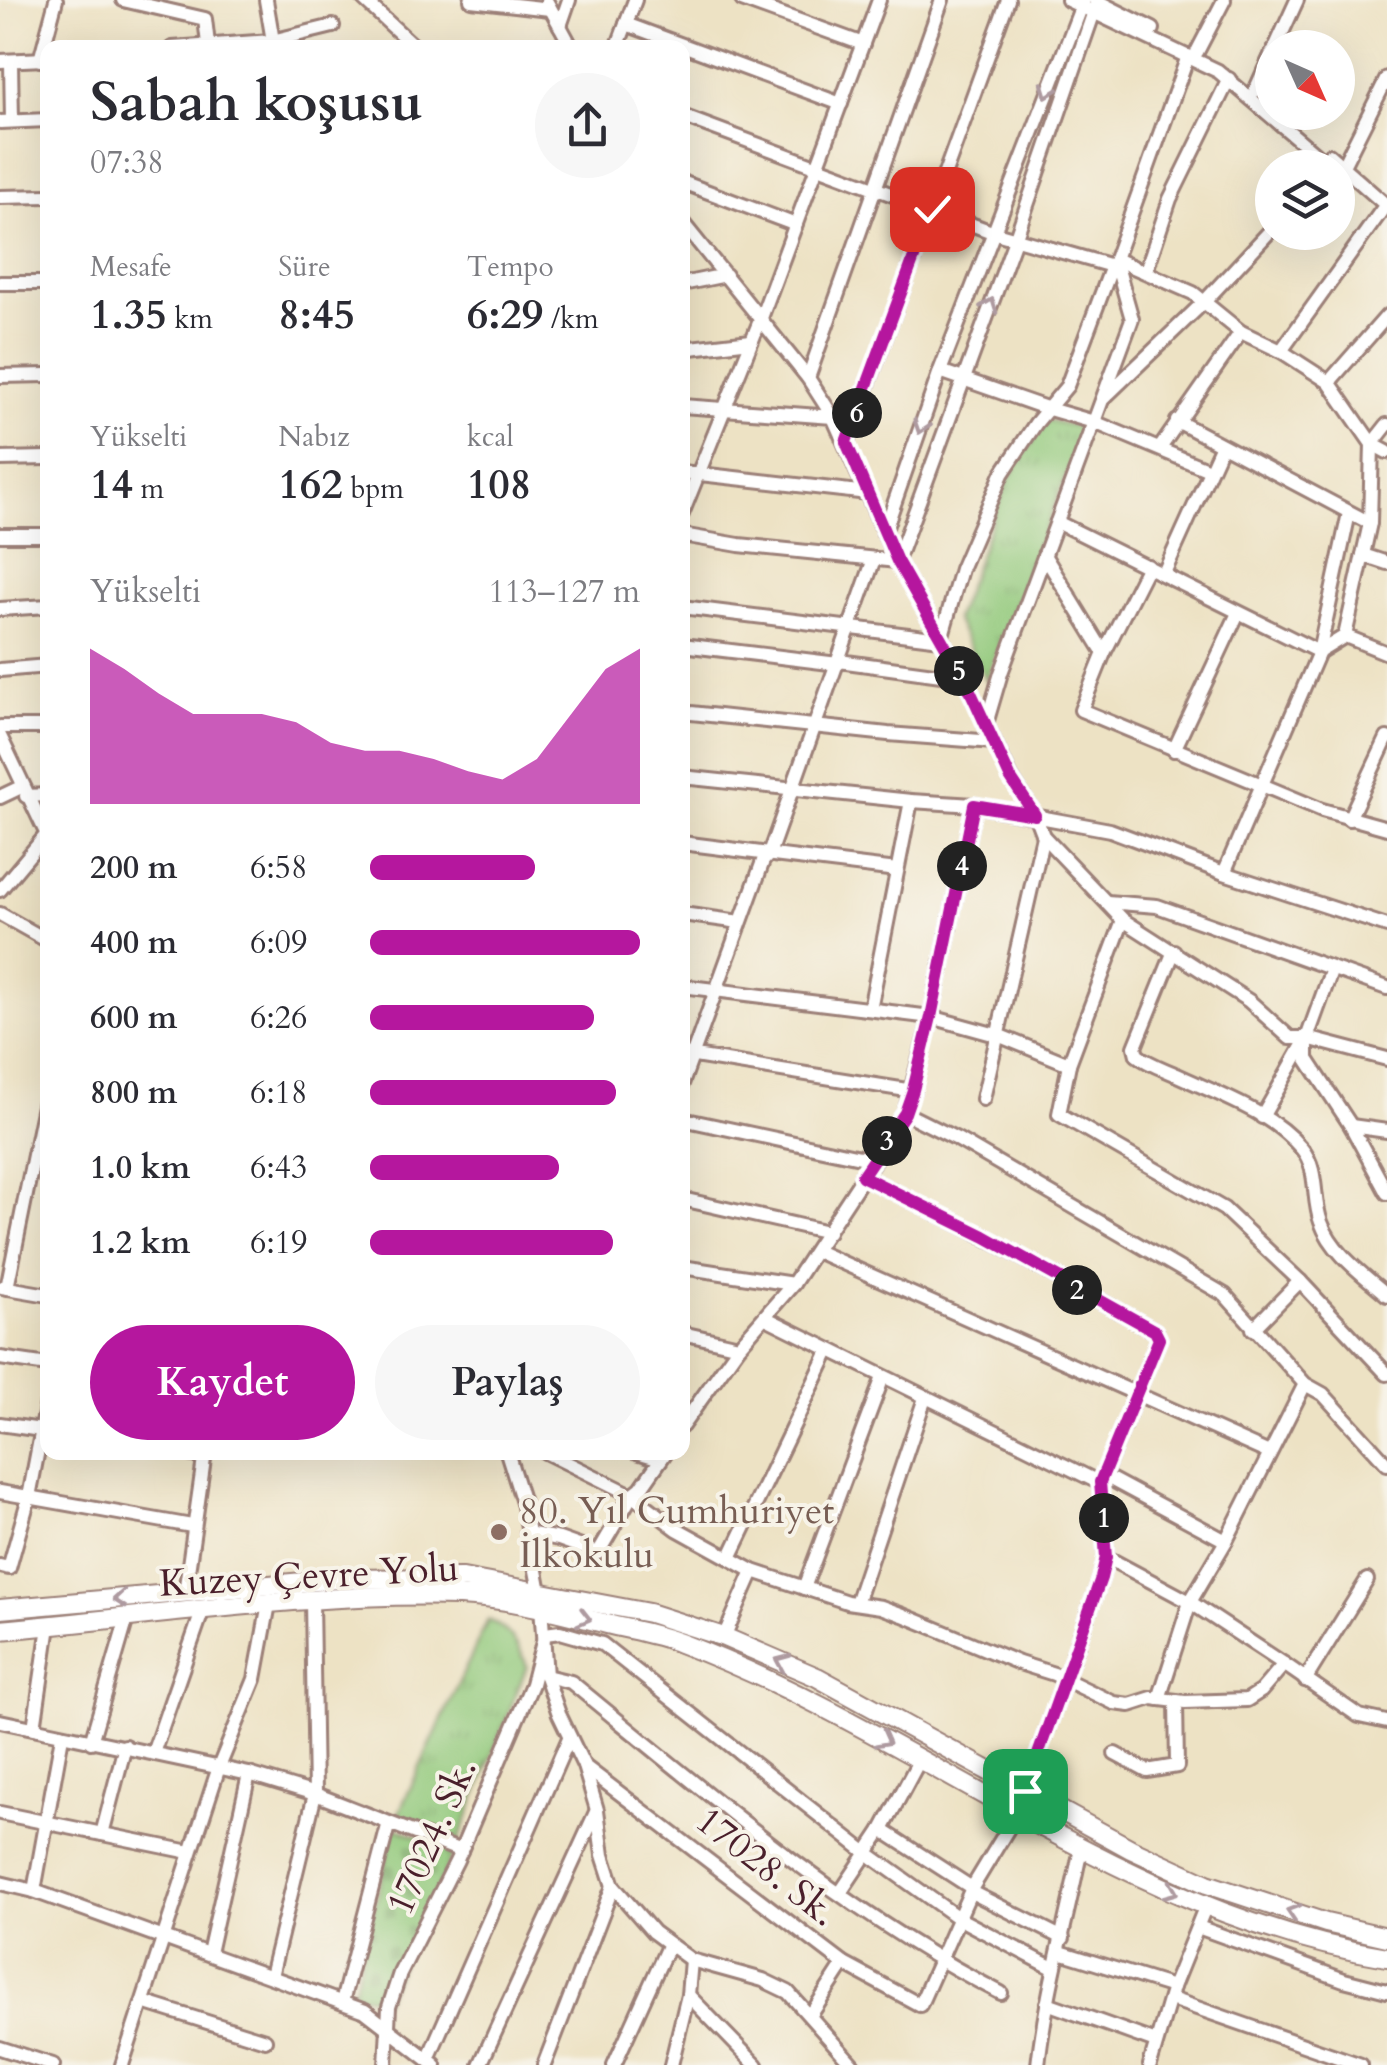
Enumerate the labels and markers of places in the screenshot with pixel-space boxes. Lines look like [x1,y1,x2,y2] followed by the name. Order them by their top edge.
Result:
[890,167,975,252] pin
[832,388,882,438] pin: 6
[934,646,984,696] pin: 5
[937,841,987,891] pin: 4
[862,1116,912,1166] pin: 3
[1052,1265,1102,1315] pin: 2
[519,1485,834,1581] place label: 80. Yıl Cumhuriyet İlkokulu
[1079,1493,1129,1543] pin: 1
[488,1521,510,1543] marker: 80. Yıl Cumhuriyet İlkokulu
[983,1749,1068,1834] pin

